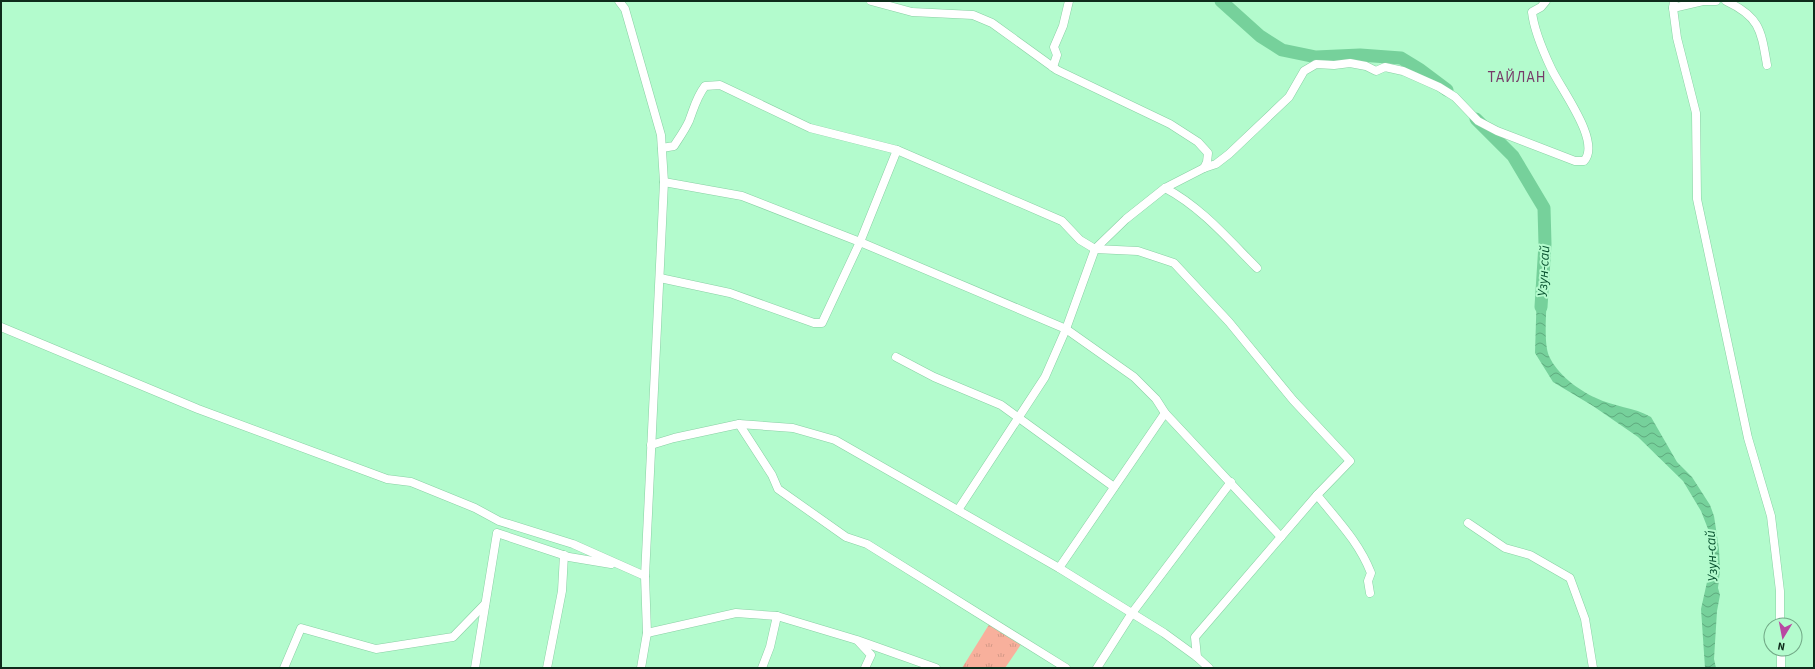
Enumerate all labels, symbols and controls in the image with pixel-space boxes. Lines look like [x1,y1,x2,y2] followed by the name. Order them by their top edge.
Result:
[1488,67,1546,88] district label: ТАЙЛАН
[1533,245,1555,297] water label: Узун-сай
[1701,530,1723,582] water label: Узун-сай
[1763,617,1803,657] north arrow
[1776,638,1786,654] text: N

